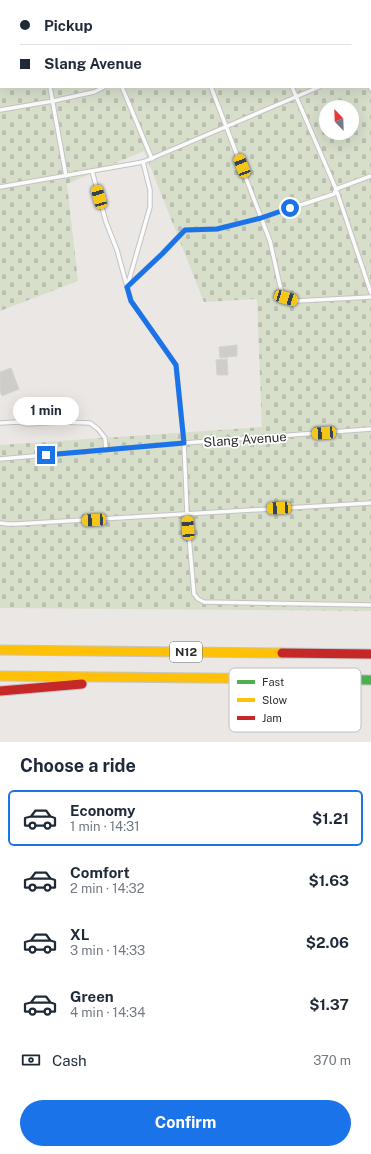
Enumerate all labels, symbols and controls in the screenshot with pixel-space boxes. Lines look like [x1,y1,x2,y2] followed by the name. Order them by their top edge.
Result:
[44,17,93,34] text: Pickup
[44,55,142,72] text: Slang Avenue
[319,100,359,140] north arrow
[319,100,359,140] map controls
[232,153,252,179] car
[90,184,108,210] car
[281,199,299,217] route start
[273,289,299,307] car
[13,397,79,425] callout: 1 min
[30,403,62,418] text: 1 min
[312,426,336,440] car
[203,429,287,450] street label: Slang Avenue
[37,446,55,464] route end
[267,501,291,515] car
[82,513,106,527] car
[181,516,195,540] car
[170,642,202,662] road number: N12
[229,668,361,732] legend
[262,676,284,688] text: Fast
[262,694,288,706] text: Slow
[262,712,282,724] text: Jam
[20,755,136,776] text: Choose a ride
[22,800,58,836] icon: car
[70,802,135,819] text: Economy
[312,810,349,827] text: $1.21
[70,819,140,834] text: 1 min · 14:31
[22,862,58,898] icon: car
[70,864,130,881] text: Comfort
[308,872,349,889] text: $1.63
[70,881,145,896] text: 2 min · 14:32
[22,924,58,960] icon: car
[70,926,89,943] text: XL
[306,934,349,951] text: $2.06
[70,943,145,958] text: 3 min · 14:33
[22,986,58,1022] icon: car
[70,988,114,1005] text: Green
[309,996,349,1013] text: $1.37
[70,1005,145,1020] text: 4 min · 14:34
[20,1049,42,1071] icon: cash
[52,1052,87,1069] text: Cash
[313,1053,351,1068] text: 370 m
[20,1100,351,1146] button: Confirm

